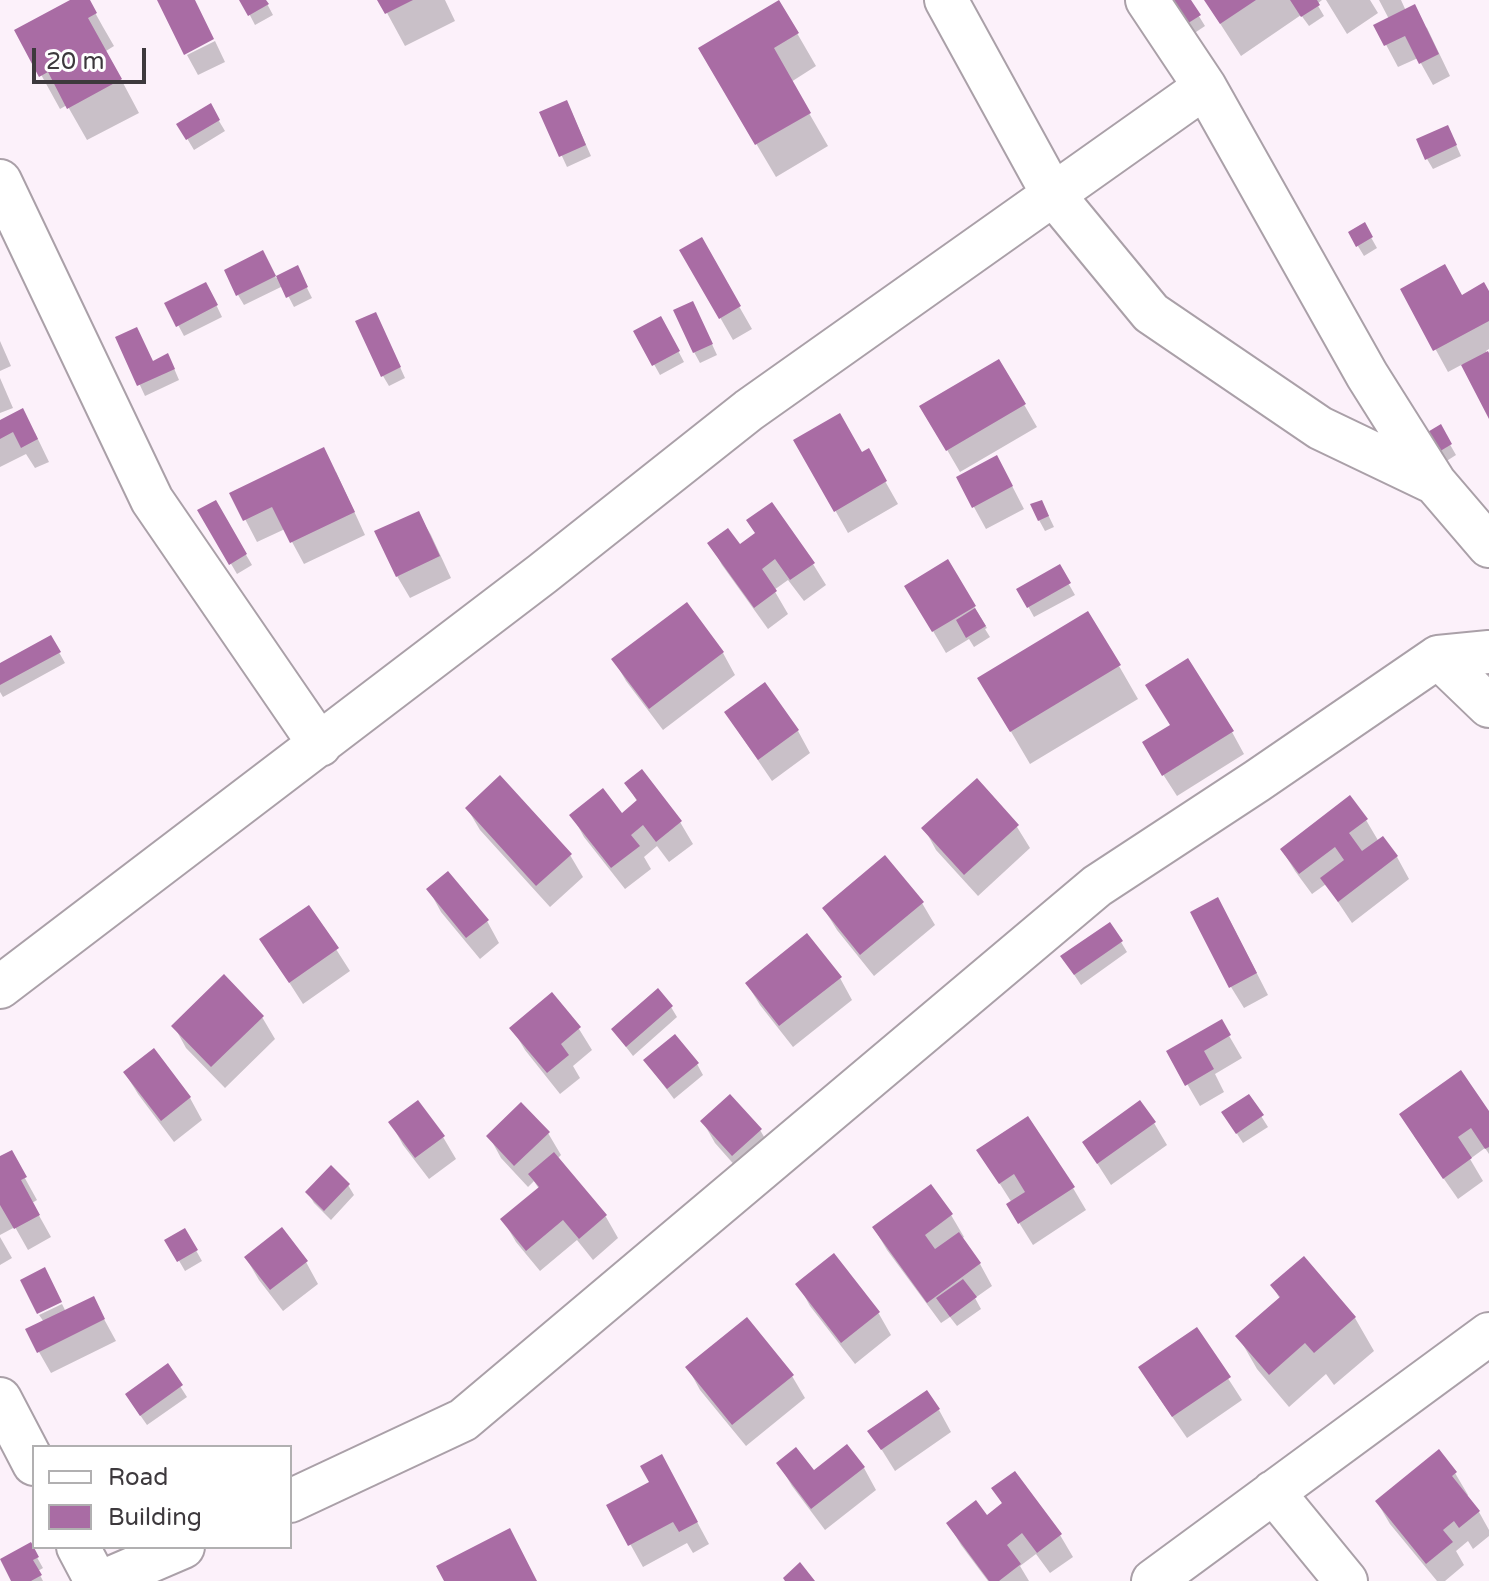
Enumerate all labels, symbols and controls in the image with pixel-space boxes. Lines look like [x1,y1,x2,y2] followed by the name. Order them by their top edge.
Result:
[36,32,150,82] scale bar
[46,47,104,76] text: 20 m
[32,1445,292,1549] legend
[108,1463,168,1492] text: Road
[108,1503,202,1532] text: Building

